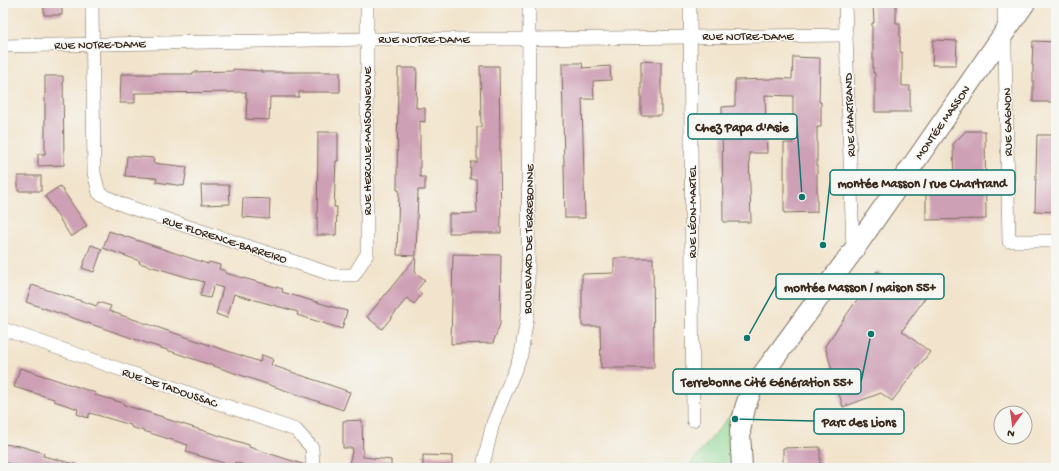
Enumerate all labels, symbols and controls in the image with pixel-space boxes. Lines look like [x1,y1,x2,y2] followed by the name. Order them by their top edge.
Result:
[702,31,794,45] street label: RUE NOTRE-DAME
[378,34,470,48] street label: RUE NOTRE-DAME
[54,38,146,54] street label: RUE NOTRE-DAME
[362,66,376,215] street label: RUE HERCULE-MAISONNEUVE
[843,73,859,157] street label: RUE CHARTRAND
[913,83,975,163] street label: MONTÉE MASSON
[1001,87,1017,156] street label: RUE GAGNON
[688,114,797,139] callout: Chez Papa d'Asie
[694,121,790,137] text: Chez Papa d'Asie
[522,164,538,315] street label: BOULEVARD DE TERREBONNE
[687,165,701,258] street label: RUE LÉON-MARTEL
[830,170,1015,195] callout: montée Masson / rue Chartrand
[837,177,1008,192] text: montée Masson / rue Chartrand
[160,214,289,268] street label: RUE FLORENCE-BARREIRO
[776,274,944,299] callout: montée Masson / maison 55+
[784,281,937,296] text: montée Masson / maison 55+
[120,366,220,412] street label: RUE DE TADOUSSAC
[673,369,861,394] callout: Terrebonne Cité Génération 55+
[680,376,854,391] text: Terrebonne Cité Génération 55+
[993,405,1033,445] north arrow
[814,409,904,434] callout: Parc des Lions
[821,416,897,431] text: Parc des Lions
[1006,426,1016,439] text: N

